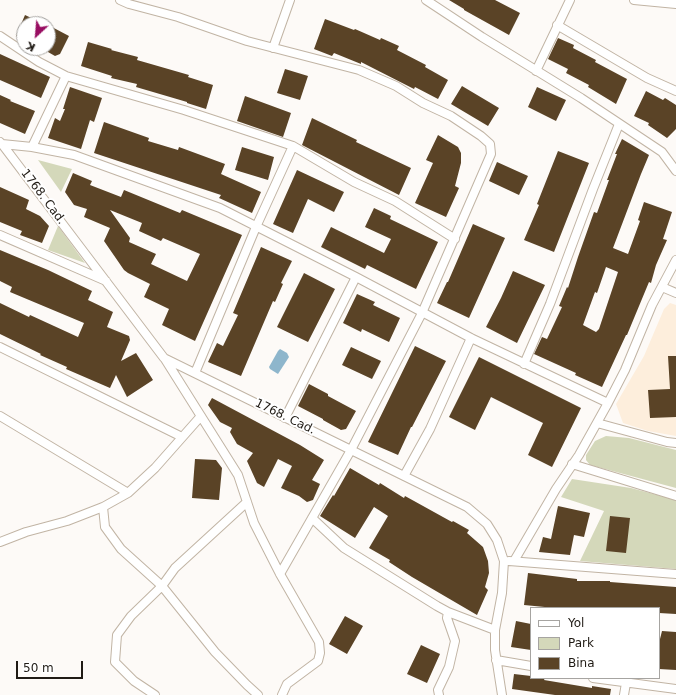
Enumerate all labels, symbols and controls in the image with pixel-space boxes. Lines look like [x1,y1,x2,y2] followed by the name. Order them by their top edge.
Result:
[16,16,56,56] north arrow
[24,39,38,54] text: K
[18,167,68,227] street label: 1768. Cad.
[252,396,318,438] street label: 1768. Cad.
[530,607,660,679] legend
[568,616,584,630] text: Yol
[568,636,594,650] text: Park
[18,653,85,679] scale bar
[568,656,595,670] text: Bina
[23,661,54,675] text: 50 m

